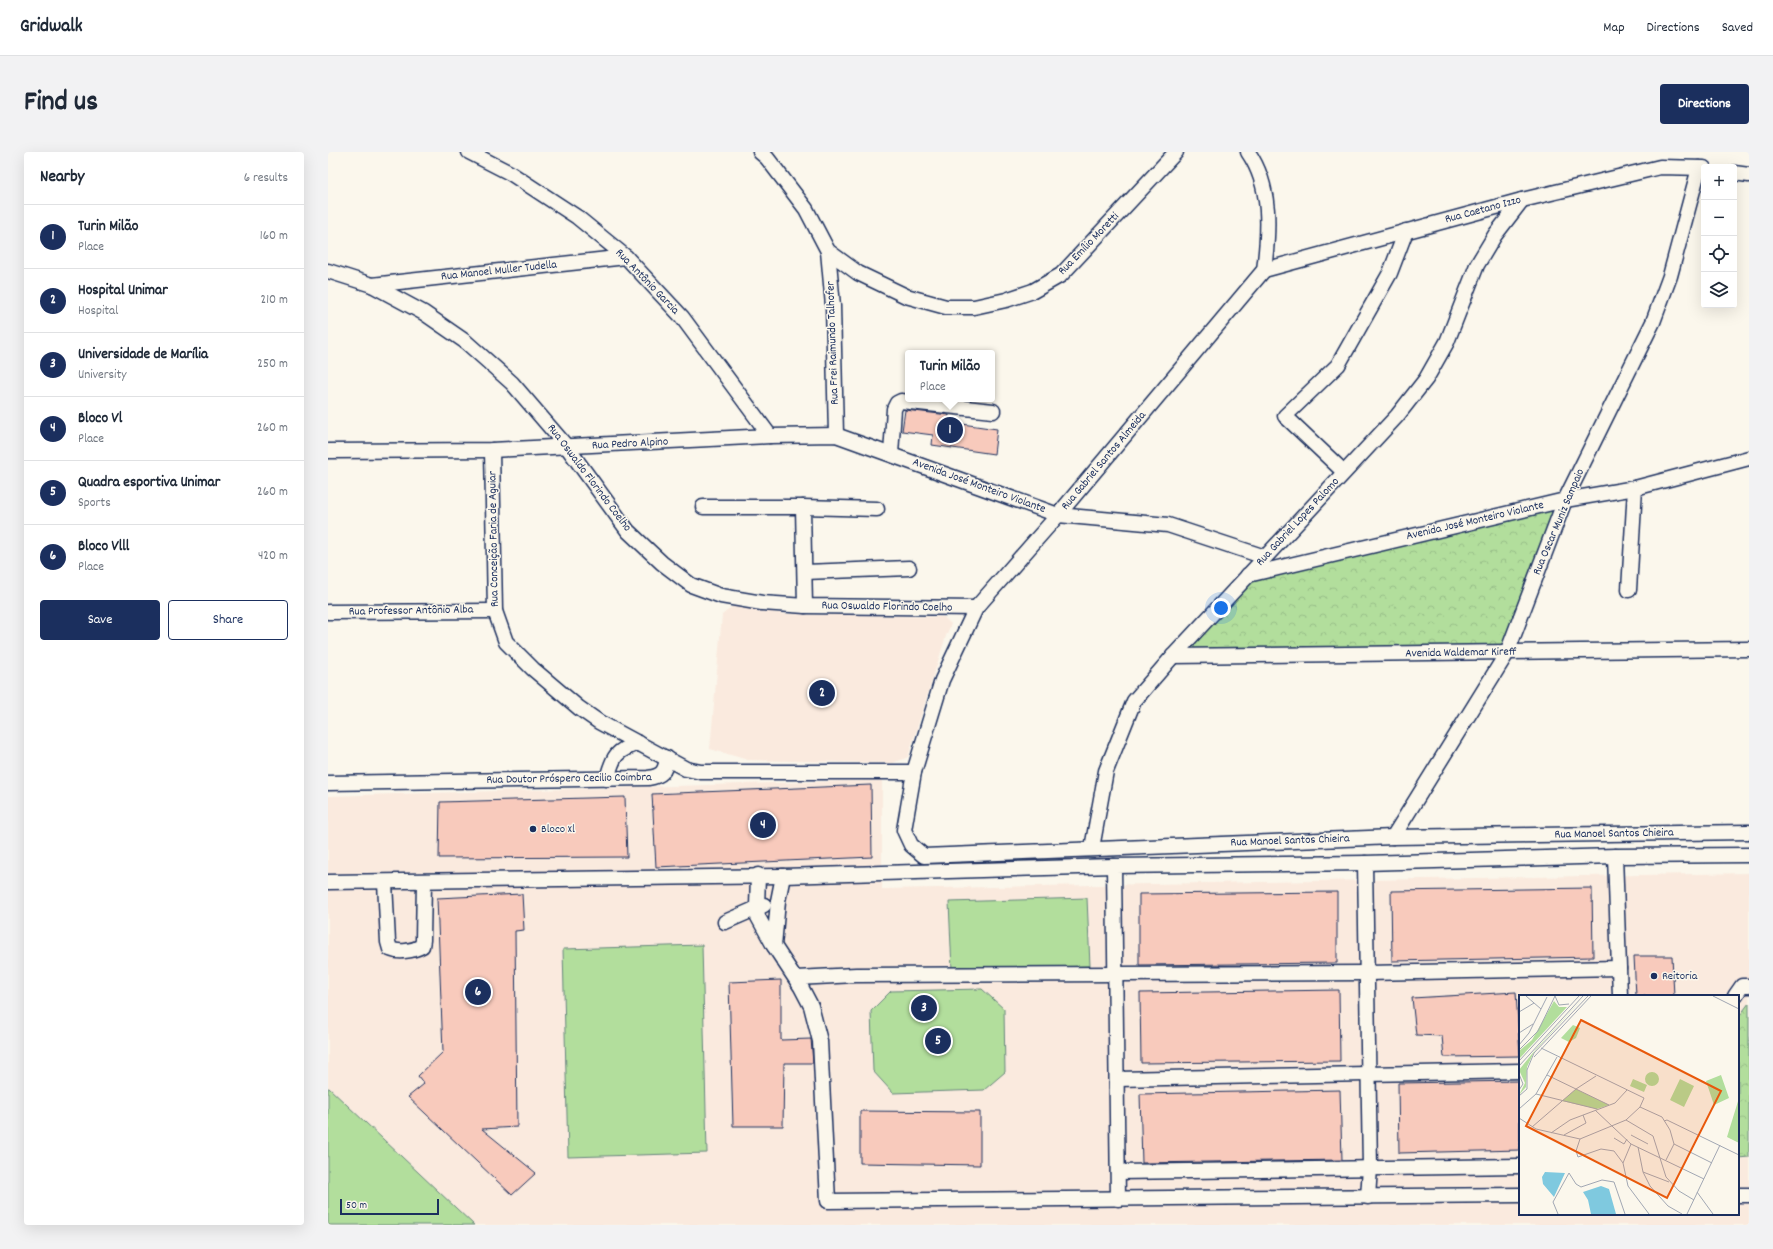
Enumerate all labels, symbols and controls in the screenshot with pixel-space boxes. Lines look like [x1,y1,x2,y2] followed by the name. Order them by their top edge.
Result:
[20,14,83,41] text: Gridwalk
[1603,18,1625,38] text: Map
[1647,18,1700,38] text: Directions
[1722,18,1753,38] text: Saved
[24,84,98,124] text: Find us
[1660,84,1749,124] button: Directions
[1701,164,1737,308] map controls
[1701,164,1737,200] button: +
[40,166,84,190] text: Nearby
[244,169,288,188] text: 6 results
[1443,192,1523,228] street label: Rua Caetano Izzo
[1701,200,1737,236] button: −
[1055,209,1123,279] street label: Rua Emílio Moretti
[78,216,138,238] text: Turin Milão
[52,227,54,246] text: 1
[260,227,288,246] text: 160 m
[1701,236,1737,272] button: locate
[78,238,104,257] text: Place
[611,245,683,319] street label: Rua Antônio Garcia
[440,256,558,286] street label: Rua Manoel Muller Tudella
[1701,272,1737,308] button: layers
[78,280,168,302] text: Hospital Unimar
[822,280,844,405] street label: Rua Frei Raimundo Talhofer
[50,291,56,310] text: 2
[260,291,288,310] text: 210 m
[78,302,118,321] text: Hospital
[78,344,208,366] text: Universidade de Marília
[905,350,995,402] popup
[50,355,56,374] text: 3
[257,355,288,374] text: 250 m
[920,356,980,378] text: Turin Milão
[78,366,127,385] text: University
[920,378,946,397] text: Place
[78,408,122,430] text: Bloco Vl
[1058,408,1151,514] street label: Rua Gabriel Santos Almeida
[937,415,963,445] pin: 1
[50,419,56,438] text: 4
[257,419,288,438] text: 260 m
[543,421,635,535] street label: Rua Oswaldo Florindo Coelho
[78,430,104,449] text: Place
[591,434,669,454] street label: Rua Pedro Alpino
[910,454,1048,518] street label: Avenida José Monteiro Violante
[1529,466,1589,578] street label: Rua Oscar Muniz Sampaio
[484,470,504,607] street label: Rua Conceição Faria de Aguiar
[78,472,220,494] text: Quadra esportiva Unimar
[1252,474,1344,570] street label: Rua Gabriel Lopes Palomo
[50,483,56,502] text: 5
[257,483,288,502] text: 260 m
[78,494,111,513] text: Sports
[1405,497,1545,545] street label: Avenida José Monteiro Violante
[78,536,129,558] text: Bloco Vlll
[50,547,56,566] text: 6
[258,547,288,566] text: 420 m
[78,558,104,577] text: Place
[821,597,953,617] street label: Rua Oswaldo Florindo Coelho
[1211,598,1231,618] your location
[40,600,160,640] button: Save
[168,600,288,640] button: Share
[349,601,474,621] street label: Rua Professor Antônio Alba
[1405,644,1517,662] street label: Avenida Waldemar Kireff
[809,678,835,708] pin: 2
[486,769,652,789] street label: Rua Doutor Próspero Cecilio Coimbra
[750,810,776,840] pin: 4
[541,821,575,838] place label: Bloco Xl
[528,824,538,834] marker: Bloco Xl
[1554,824,1674,844] street label: Rua Manoel Santos Chieira
[1230,830,1350,852] street label: Rua Manoel Santos Chieira
[1662,968,1698,985] place label: Reitoria
[1649,971,1659,981] marker: Reitoria
[465,977,491,1007] pin: 6
[911,993,937,1023] pin: 3
[1519,995,1739,1215] inset map
[925,1026,951,1056] pin: 5
[340,1197,439,1216] scale bar
[346,1198,367,1214] text: 50 m

